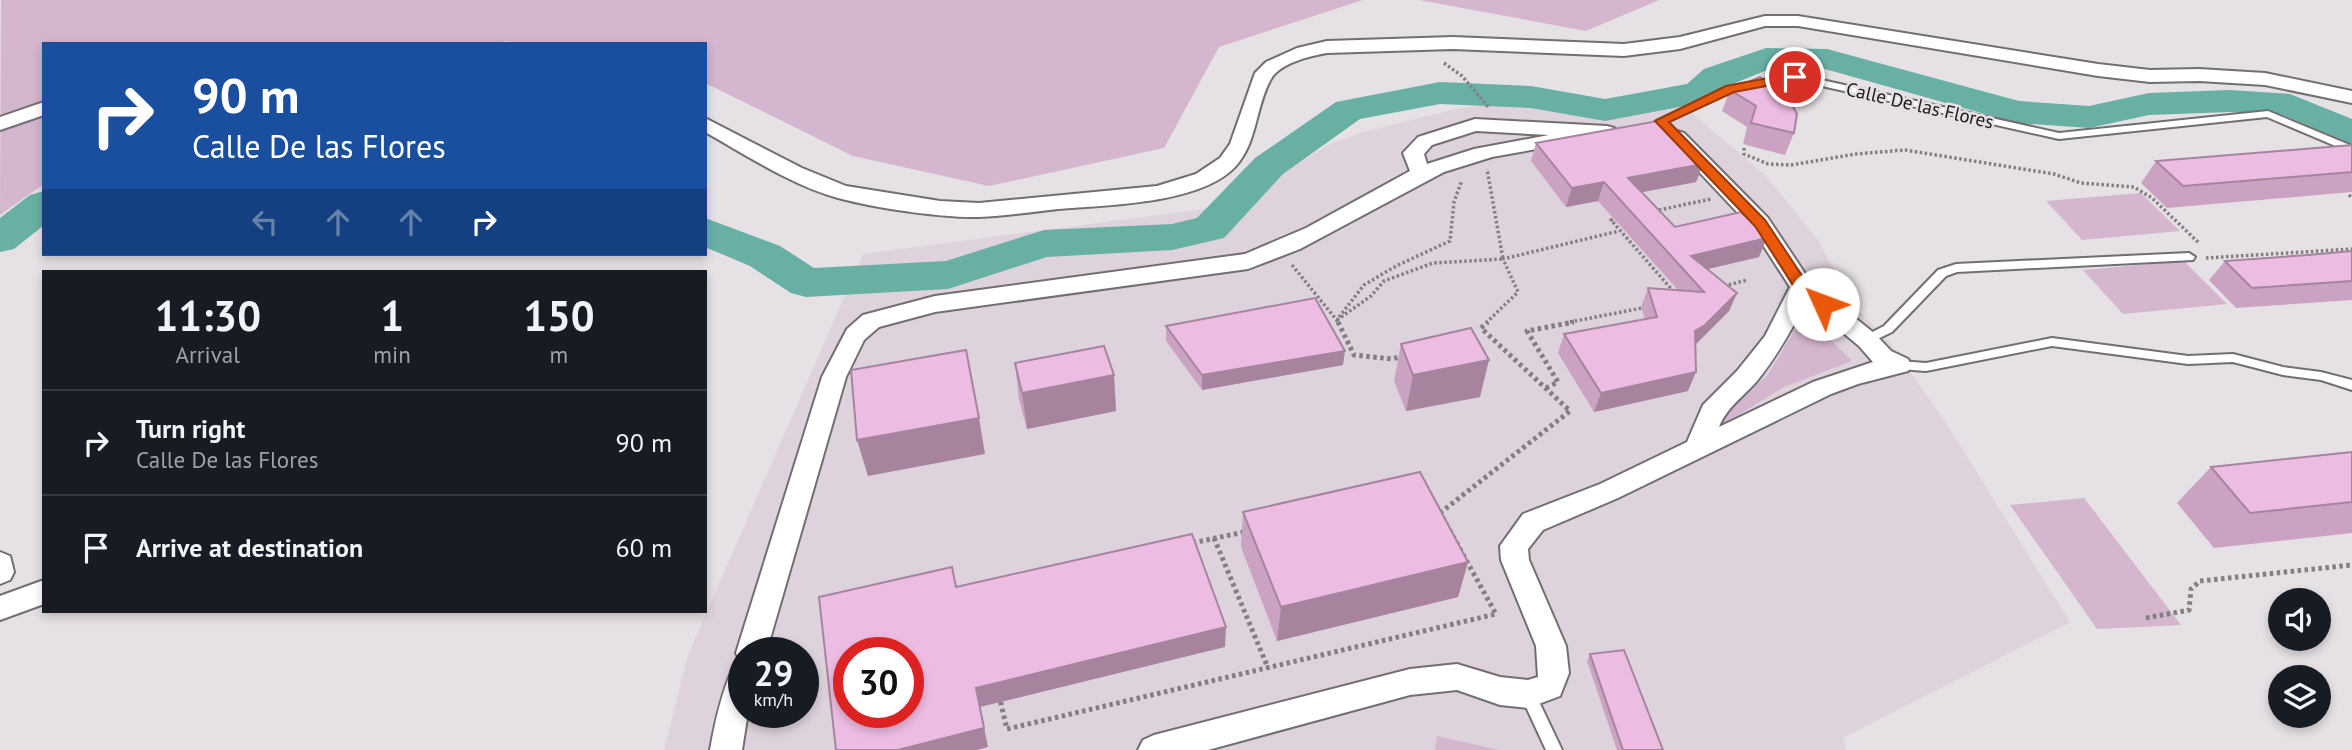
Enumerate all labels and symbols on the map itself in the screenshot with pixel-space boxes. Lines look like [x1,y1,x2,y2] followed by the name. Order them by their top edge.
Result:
[1765,47,1825,107] pin
[1844,76,1996,134] street label: Calle De las Flores
[1786,267,1860,341] position arrow
[833,637,924,728] speed limit sign: 30

